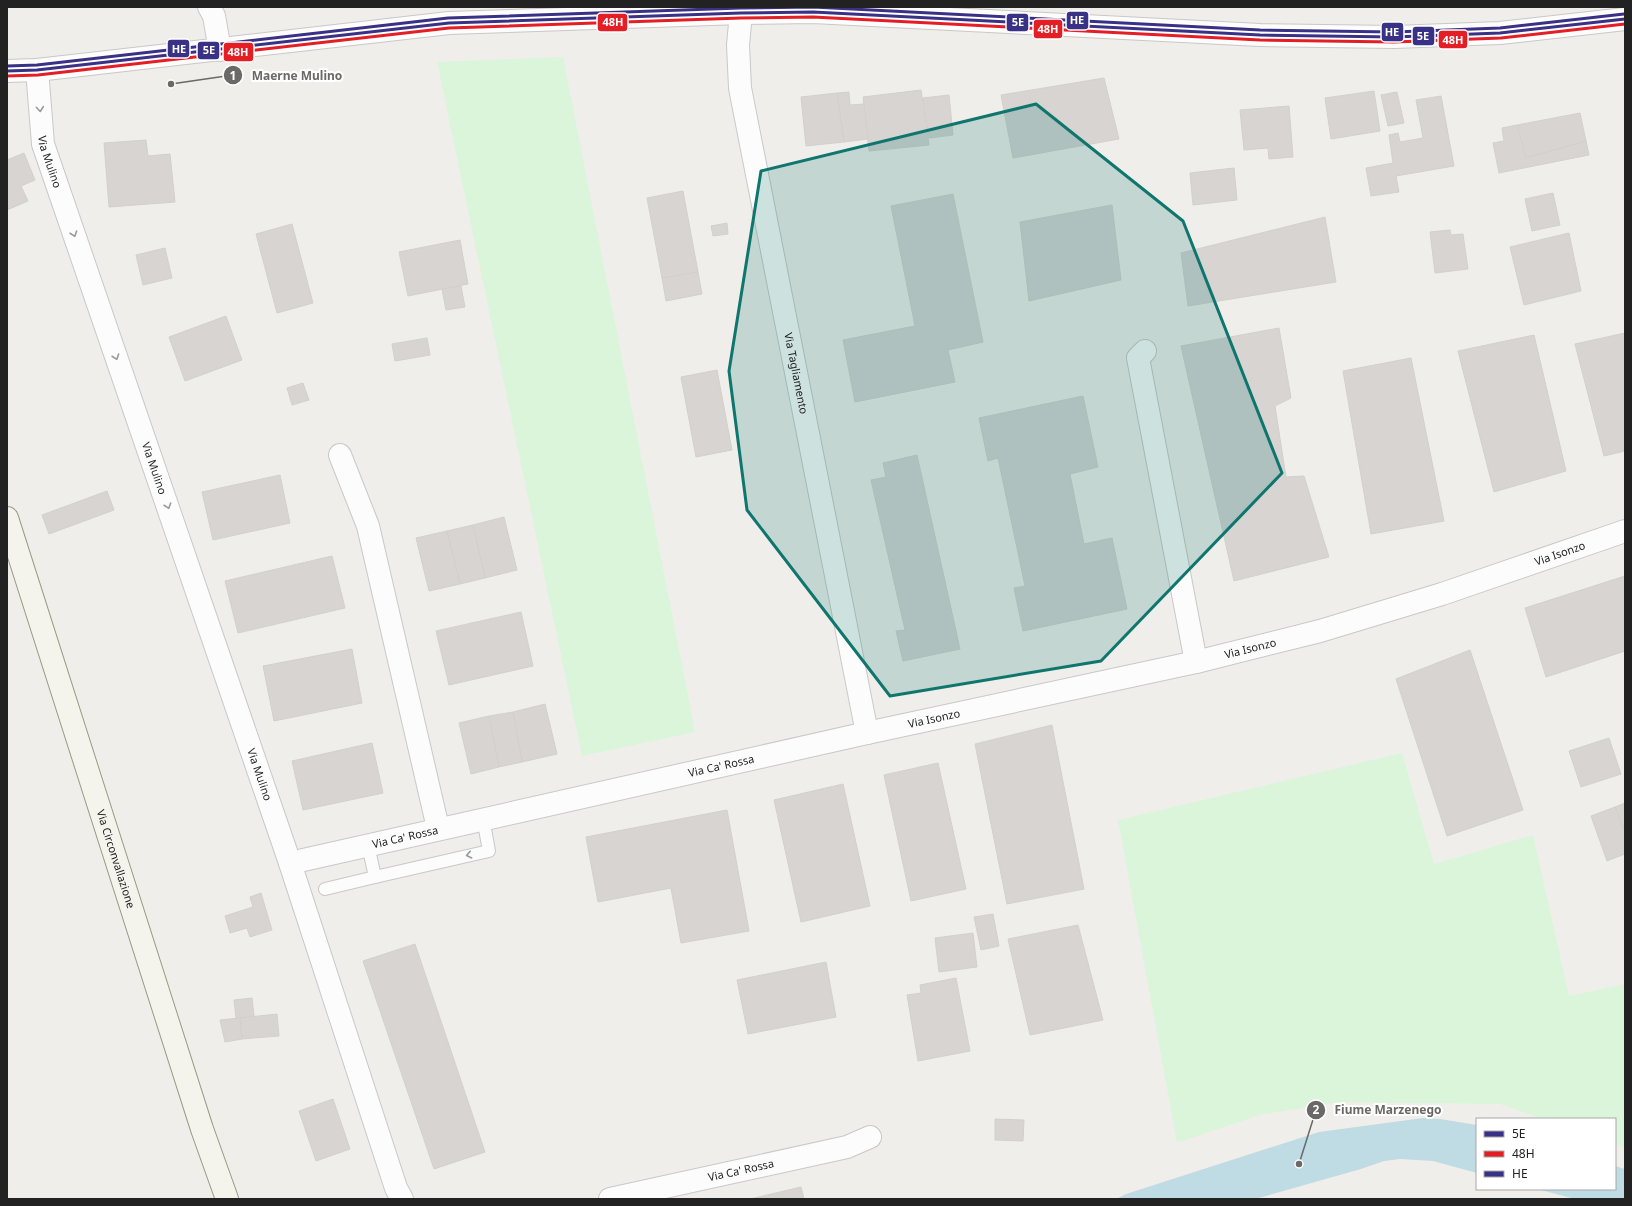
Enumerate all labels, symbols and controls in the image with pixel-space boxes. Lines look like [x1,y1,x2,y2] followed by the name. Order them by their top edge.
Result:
[1066,11,1089,30] line badge: HE
[1070,12,1084,27] text: HE
[597,13,628,32] line badge: 48H
[1006,13,1029,32] line badge: 5E
[603,14,624,29] text: 48H
[1012,14,1024,29] text: 5E
[1033,19,1063,39] line badge: 48H
[1038,21,1059,36] text: 48H
[1381,22,1404,42] line badge: HE
[1385,24,1399,39] text: HE
[1412,26,1435,46] line badge: 5E
[1417,28,1429,43] text: 5E
[1438,30,1468,49] line badge: 48H
[1443,32,1464,47] text: 48H
[167,39,190,58] line badge: HE
[172,41,186,56] text: HE
[197,41,220,60] line badge: 5E
[203,42,215,57] text: 5E
[223,42,254,62] line badge: 48H
[228,44,249,59] text: 48H
[223,63,350,87] callout: Maerne Mulino
[230,67,236,84] text: 1
[252,67,342,84] text: Maerne Mulino
[35,106,44,112] one-way arrow
[35,135,66,190] street label: Via Mulino
[69,230,78,237] one-way arrow
[781,331,812,416] street label: Via Tagliamento
[112,353,120,360] one-way arrow
[139,440,171,497] street label: Via Mulino
[163,503,171,510] one-way arrow
[1532,537,1587,569] street label: Via Isonzo
[1223,634,1278,662] street label: Via Isonzo
[906,705,962,731] street label: Via Isonzo
[244,746,276,803] street label: Via Mulino
[687,751,755,780] street label: Via Ca' Rossa
[94,808,139,910] street label: Via Circonvallazione
[371,822,439,851] street label: Via Ca' Rossa
[466,851,472,859] one-way arrow
[1306,1098,1449,1122] callout: Fiume Marzenego
[1313,1101,1320,1118] text: 2
[1335,1101,1441,1118] text: Fiume Marzenego
[1476,1118,1616,1190] legend
[1512,1125,1526,1142] text: 5E
[1512,1145,1535,1162] text: 48H
[706,1155,775,1184] street label: Via Ca' Rossa
[1512,1165,1528,1182] text: HE

